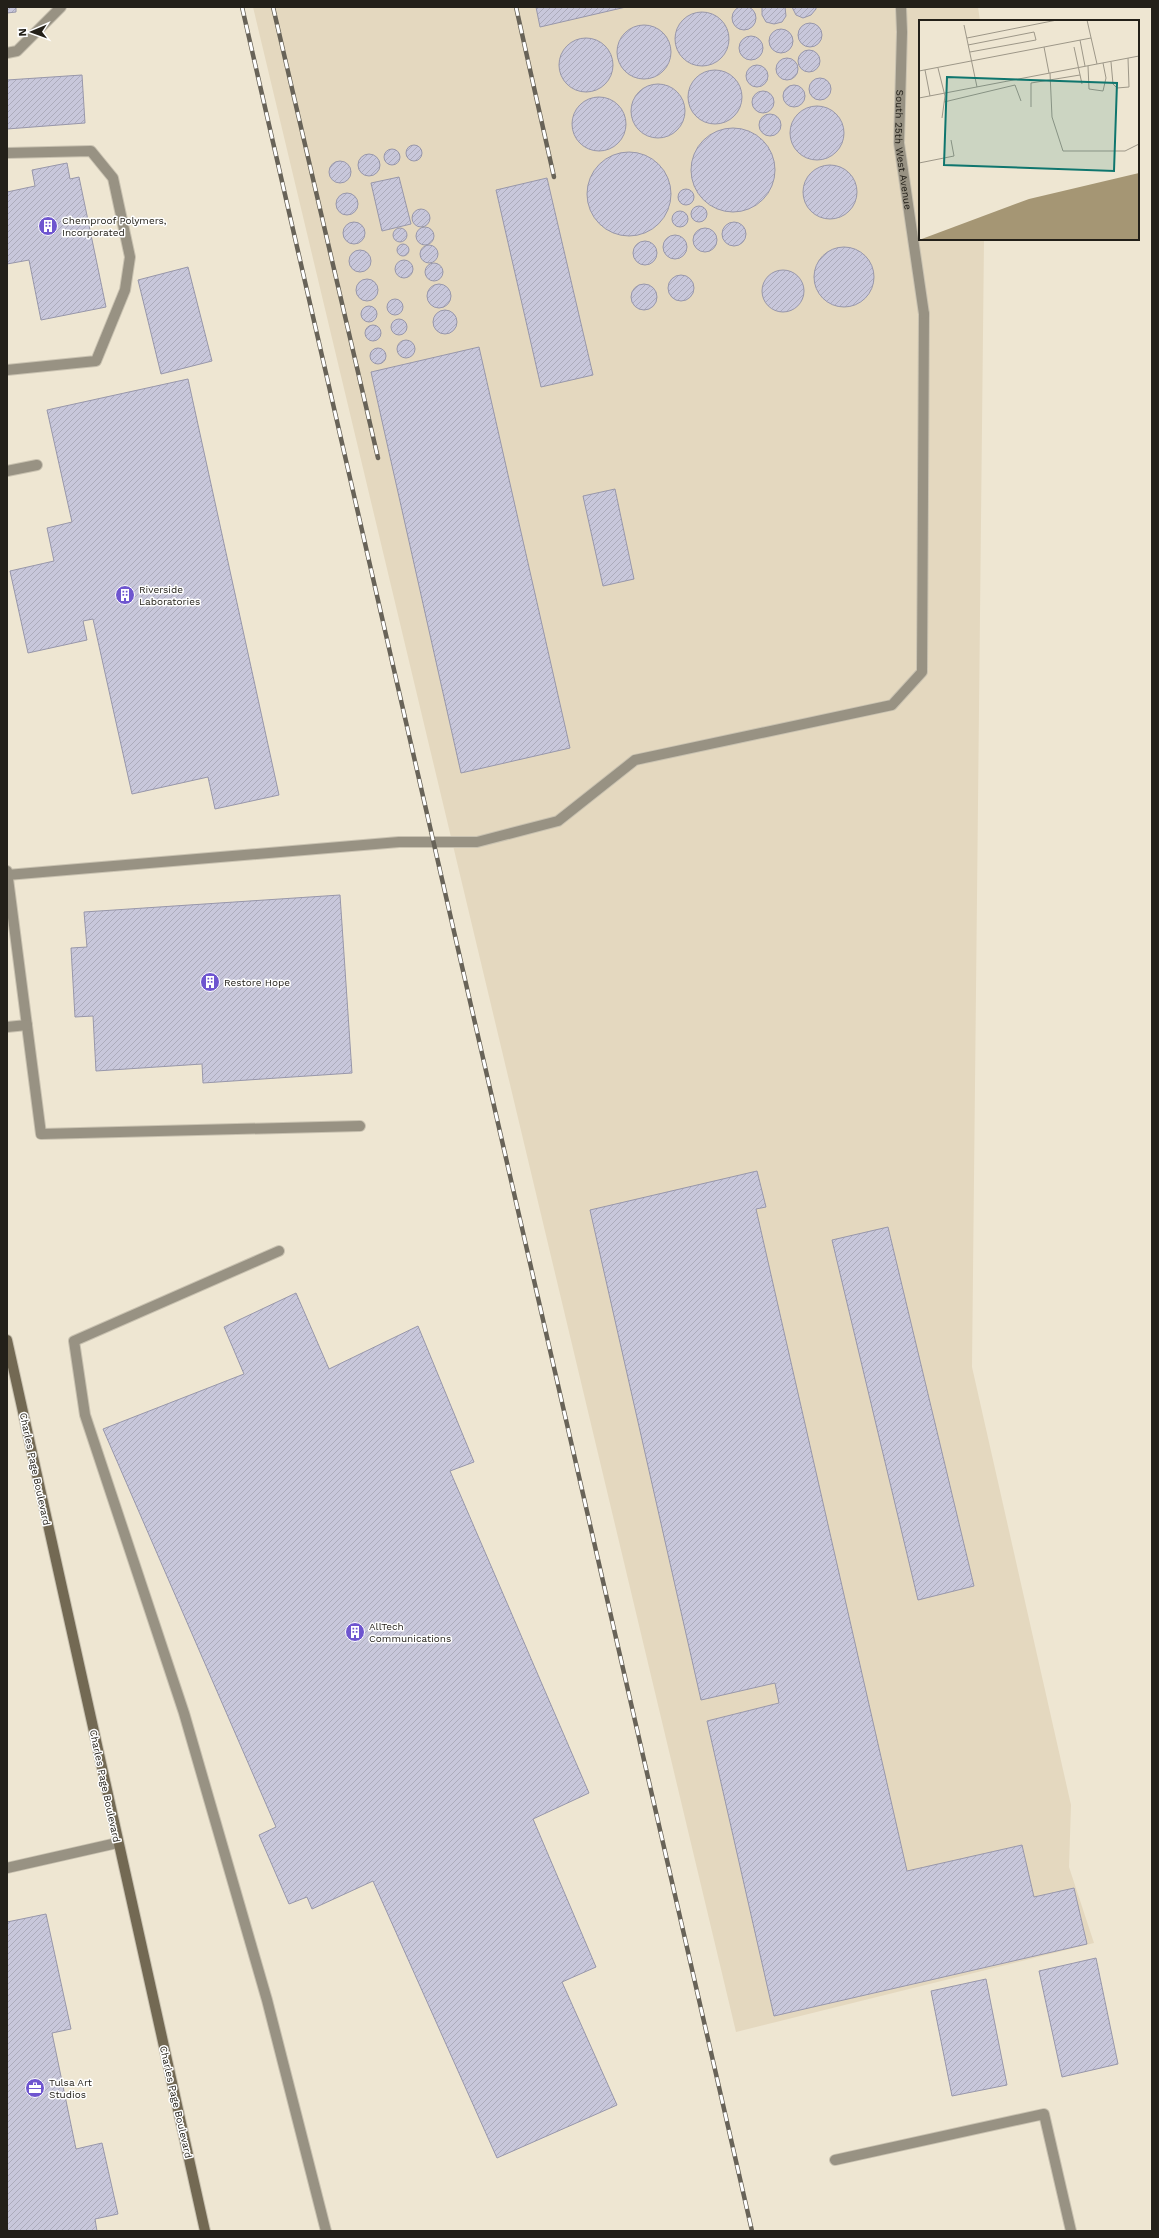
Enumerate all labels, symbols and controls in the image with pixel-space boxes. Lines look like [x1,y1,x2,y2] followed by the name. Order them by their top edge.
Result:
[12,12,52,52] north arrow
[919,20,1139,240] inset map
[16,28,29,37] text: N
[893,89,914,211] street label: South 25th West Avenue
[37,215,59,237] building icon: Chemproof Polymers, Incorporated
[62,215,167,238] place label: Chemproof Polymers, Incorporated
[114,584,136,606] building icon: Riverside Laboratories
[139,584,200,607] place label: Riverside Laboratories
[199,971,221,993] building icon: Restore Hope
[224,977,290,988] place label: Restore Hope
[18,1412,52,1526] street label: Charles Page Boulevard
[344,1621,366,1643] building icon: AllTech Communications
[369,1621,451,1644] place label: AllTech Communications
[88,1729,122,1843] street label: Charles Page Boulevard
[158,2045,194,2159] street label: Charles Page Boulevard
[24,2077,46,2099] office icon: Tulsa Art Studios
[49,2077,93,2100] place label: Tulsa Art Studios

